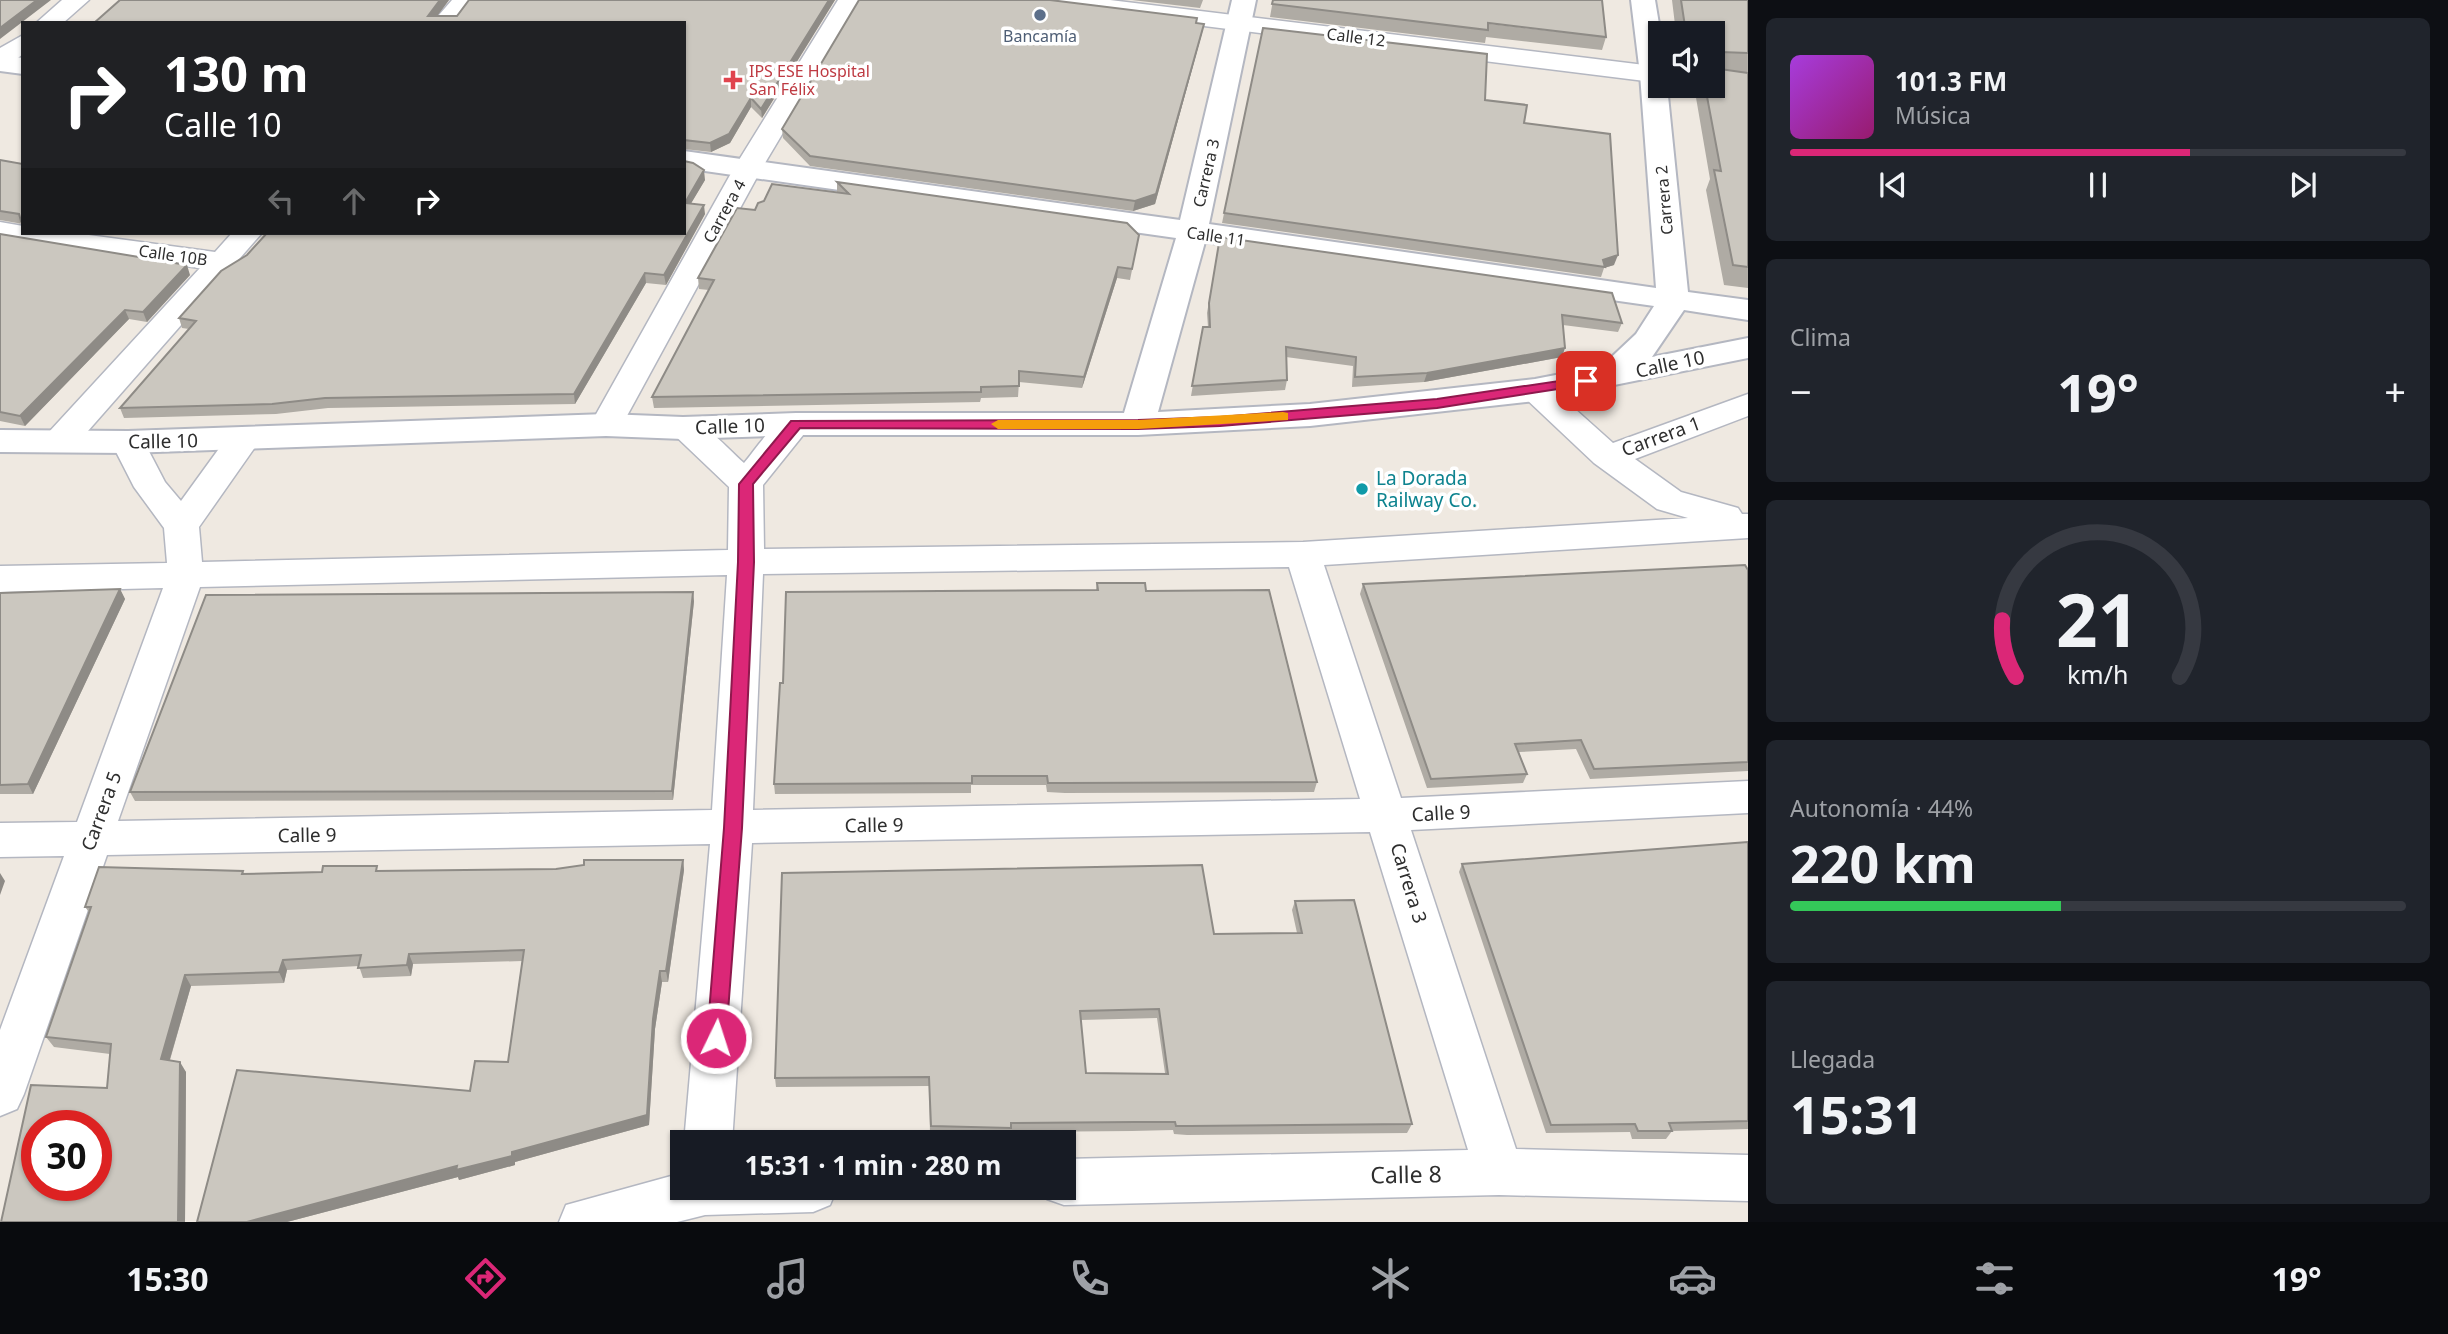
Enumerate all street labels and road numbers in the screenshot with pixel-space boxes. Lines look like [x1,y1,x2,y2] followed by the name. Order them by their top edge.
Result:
[1325,22,1387,52] street label: Calle 12
[1187,137,1225,209] street label: Carrera 3
[1650,164,1678,236] street label: Carrera 2
[698,175,750,247] street label: Carrera 4
[1185,221,1247,251] street label: Calle 11
[137,239,209,271] street label: Calle 10B
[1633,344,1707,384] street label: Calle 10
[1618,410,1704,462] street label: Carrera 1
[695,412,765,440] street label: Calle 10
[128,427,198,455] street label: Calle 10
[75,768,127,854] street label: Carrera 5
[1411,798,1471,828] street label: Calle 9
[844,811,904,839] street label: Calle 9
[277,821,337,849] street label: Calle 9
[1384,840,1434,926] street label: Carrera 3
[1370,1157,1442,1191] street label: Calle 8

